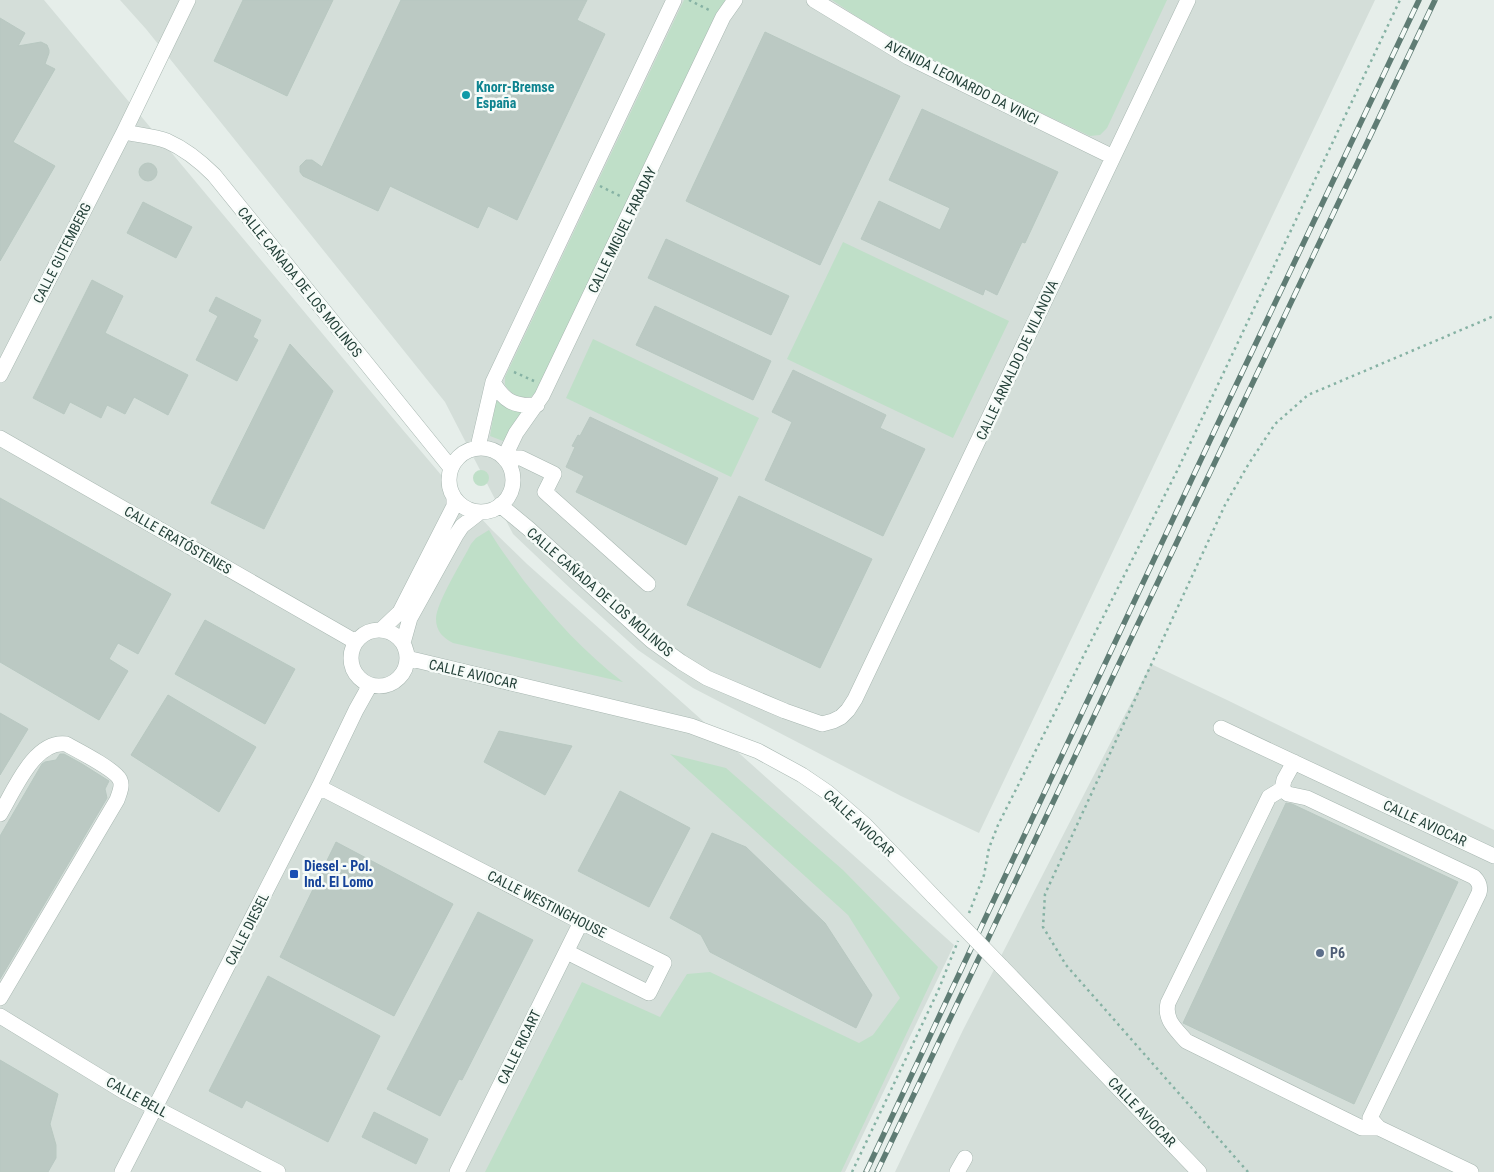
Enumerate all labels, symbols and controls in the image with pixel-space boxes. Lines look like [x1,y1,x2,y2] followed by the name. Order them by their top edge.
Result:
[883,36,1041,128] street label: AVENIDA LEONARDO DA VINCI
[476,79,555,111] place label: Knorr-Bremse España
[460,89,472,101] marker: Knorr-Bremse España
[584,164,660,296] street label: CALLE MIGUEL FARADAY
[30,200,94,306] street label: CALLE GUTEMBERG
[235,203,366,360] street label: CALLE CAÑADA DE LOS MOLINOS
[973,277,1061,443] street label: CALLE ARNALDO DE VILANOVA
[122,502,235,577] street label: CALLE ERATÓSTENES
[524,523,677,660] street label: CALLE CAÑADA DE LOS MOLINOS
[427,656,519,692] street label: CALLE AVIOCAR
[821,786,898,860] street label: CALLE AVIOCAR
[1381,797,1470,850] street label: CALLE AVIOCAR
[304,858,374,890] place label: Diesel - Pol. Ind. El Lomo
[485,867,609,941] street label: CALLE WESTINGHOUSE
[288,868,300,880] marker: Diesel - Pol. Ind. El Lomo
[222,890,272,968] street label: CALLE DIESEL
[1330,945,1345,961] place label: P6
[1314,947,1326,959] marker: P6
[494,1007,544,1087] street label: CALLE RICART
[104,1074,171,1121] street label: CALLE BELL
[1105,1074,1179,1150] street label: CALLE AVIOCAR

